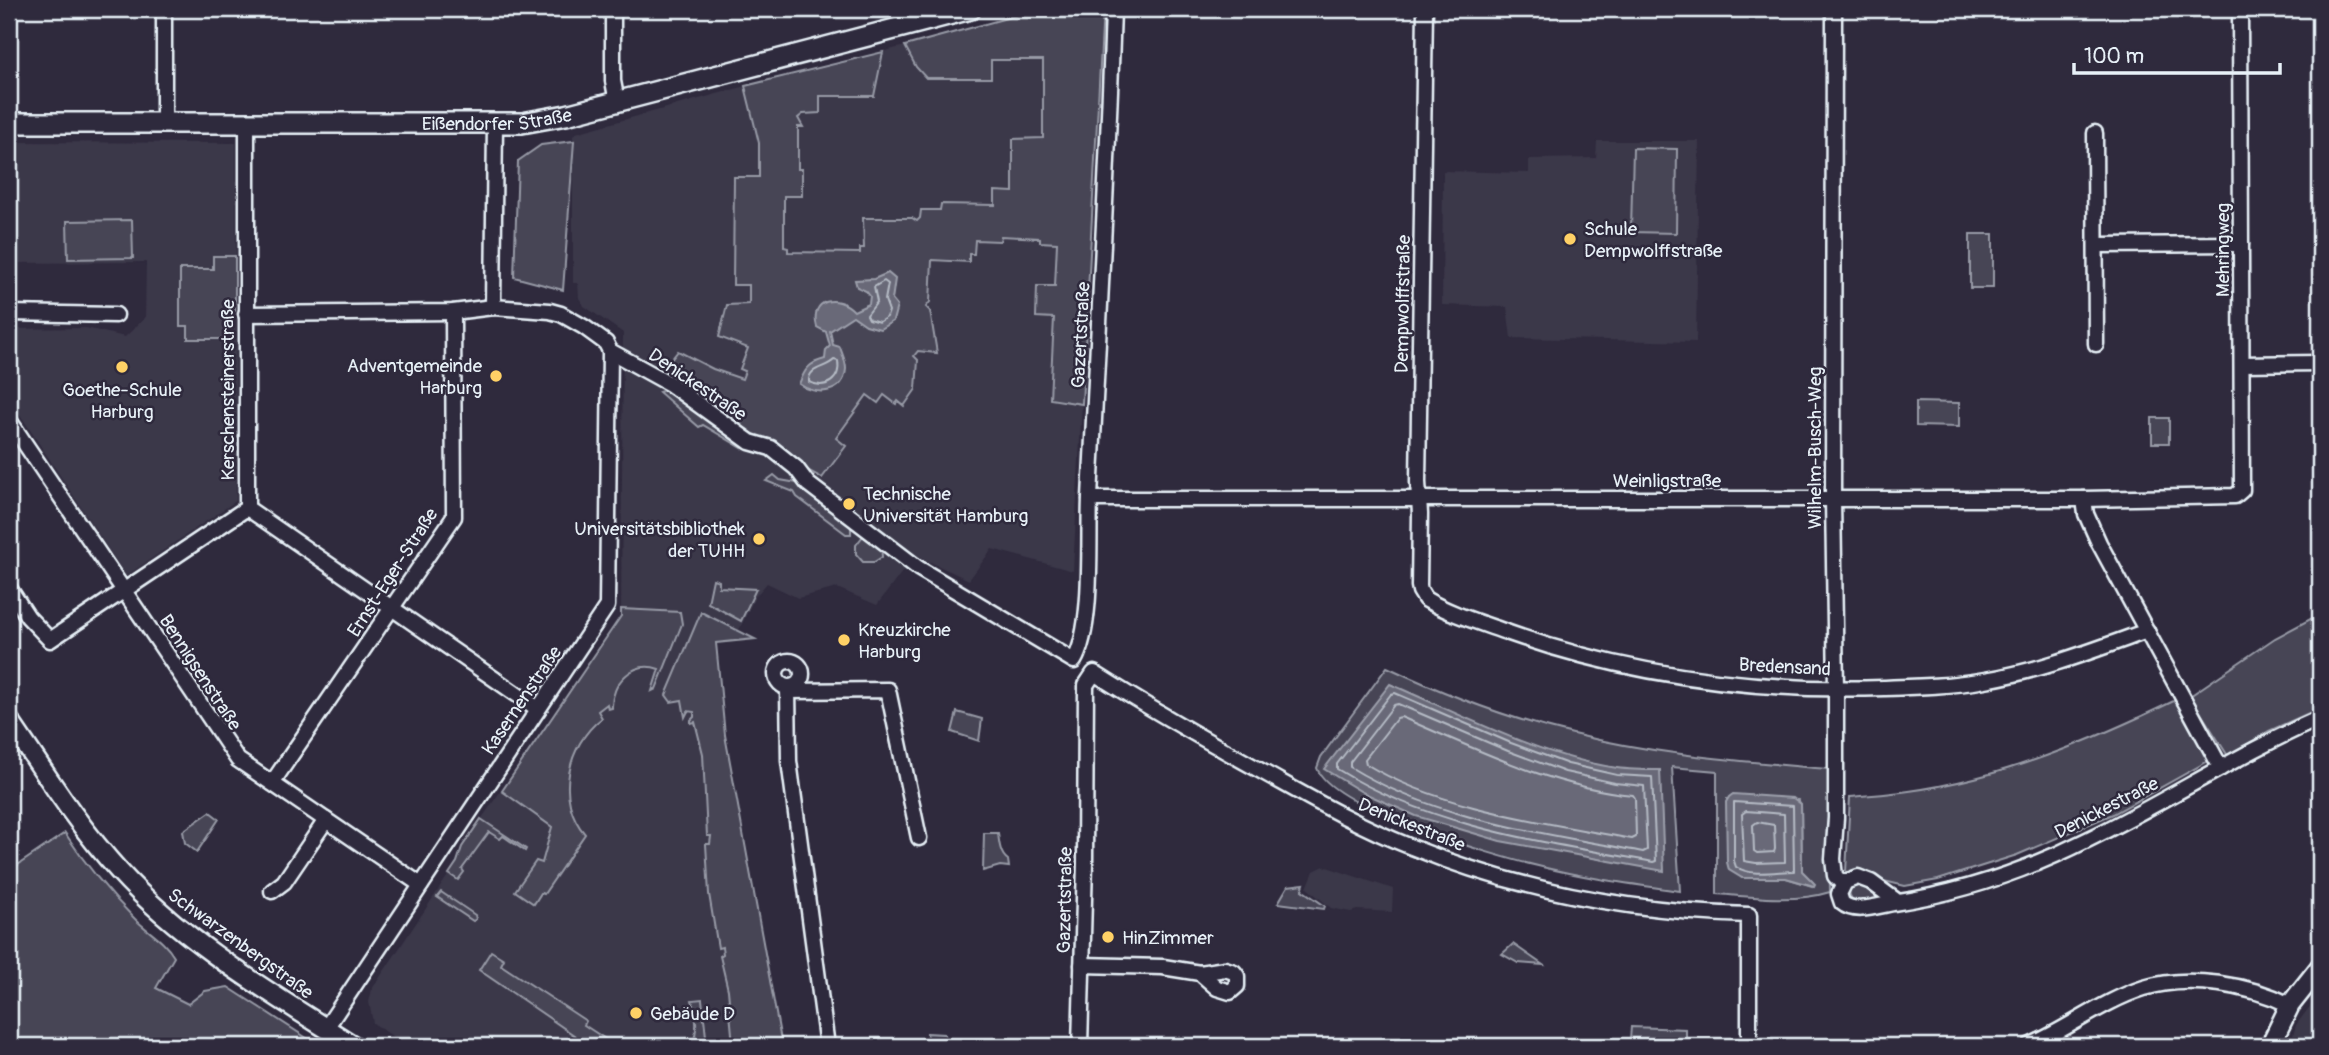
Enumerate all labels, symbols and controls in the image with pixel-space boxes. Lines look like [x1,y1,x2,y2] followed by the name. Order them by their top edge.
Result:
[2074,32,2280,76] scale bar
[2084,43,2144,70] text: 100 m
[422,103,575,136] street label: Eißendorfer Straße
[2211,203,2235,297] street label: Mehringweg
[1584,217,1723,263] place label: Schule Dempwolffstraße
[1562,231,1578,247] marker: Schule Dempwolffstraße
[1390,234,1416,373] street label: Dempwolffstraße
[1066,281,1096,389] street label: Gazertstraße
[216,299,240,481] street label: Kerschensteinerstraße
[644,343,752,427] street label: Denickestraße
[347,354,483,400] place label: Adventgemeinde Harburg
[114,359,130,375] marker: Goethe-Schule Harburg
[1803,367,1827,529] street label: Wilhelm-Busch-Weg
[488,368,504,384] marker: Adventgemeinde Harburg
[62,378,182,424] place label: Goethe-Schule Harburg
[1613,469,1722,493] street label: Weinligstraße
[863,482,1028,528] place label: Technische Universität Hamburg
[841,496,857,512] marker: Technische Universität Hamburg
[342,503,444,642] street label: Ernst-Eger-Straße
[574,517,745,563] place label: Universitätsbibliothek der TUHH
[751,531,767,547] marker: Universitätsbibliothek der TUHH
[154,610,247,736] street label: Bennigsenstraße
[858,618,951,664] place label: Kreuzkirche Harburg
[836,632,852,648] marker: Kreuzkirche Harburg
[476,641,568,760] street label: Kasernenstraße
[1738,653,1832,681] street label: Bredensand
[2050,771,2163,844] street label: Denickestraße
[1355,793,1469,858] street label: Denickestraße
[1052,846,1078,954] street label: Gazertstraße
[163,883,318,1005] street label: Schwarzenbergstraße
[1122,926,1214,950] place label: HinZimmer
[1100,929,1116,945] marker: HinZimmer
[650,1002,735,1026] place label: Gebäude D
[628,1005,644,1021] marker: Gebäude D

